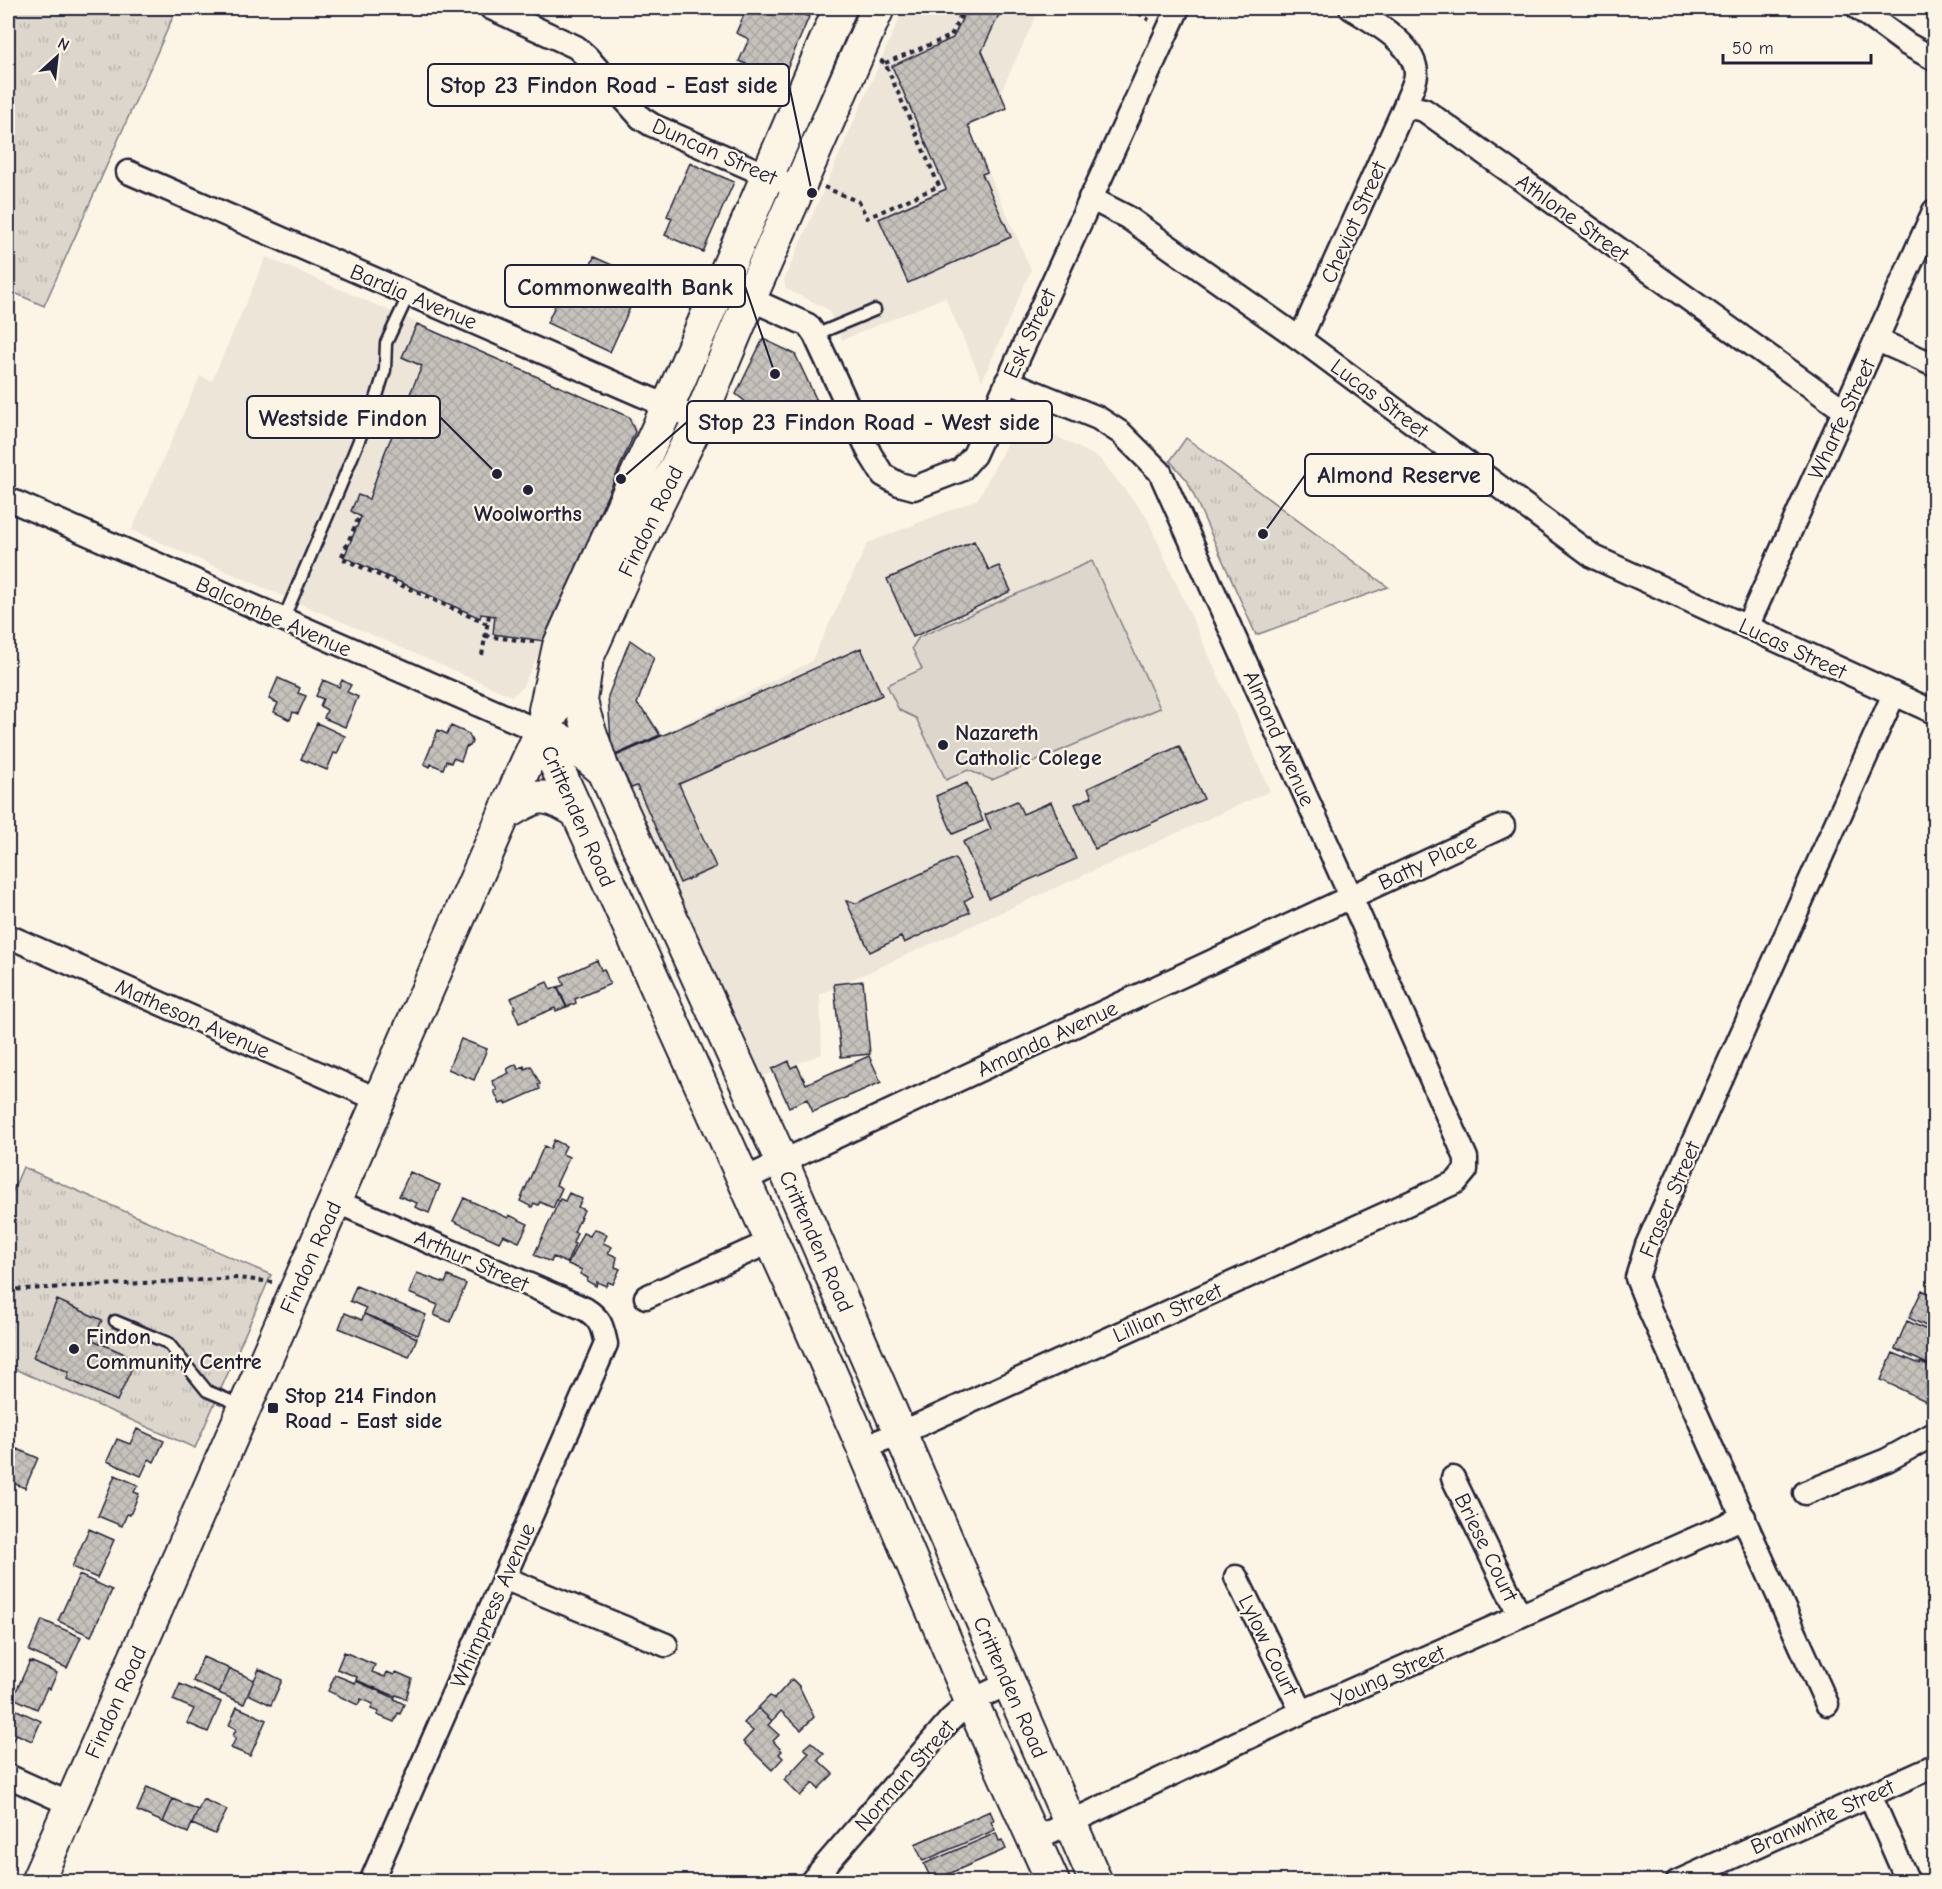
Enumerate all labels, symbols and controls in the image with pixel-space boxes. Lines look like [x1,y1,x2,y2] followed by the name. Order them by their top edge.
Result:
[27,27,87,87] north arrow
[1723,27,1872,65] scale bar
[55,34,72,55] text: N
[1732,38,1774,59] text: 50 m
[428,64,789,106] callout: Stop 23 Findon Road - East side
[441,71,778,99] text: Stop 23 Findon Road - East side
[648,113,782,191] street label: Duncan Street
[1315,157,1393,287] street label: Cheviot Street
[1511,168,1634,268] street label: Athlone Street
[346,258,481,335] street label: Bardia Avenue
[505,265,745,307] callout: Commonwealth Bank
[517,273,733,301] text: Commonwealth Bank
[998,284,1062,382] street label: Esk Street
[1325,354,1434,444] street label: Lucas Street
[1803,354,1881,484] street label: Wharfe Street
[247,396,440,438] callout: Westside Findon
[687,401,1052,443] callout: Stop 23 Findon Road - West side
[259,404,427,432] text: Westside Findon
[698,408,1040,436] text: Stop 23 Findon Road - West side
[1305,454,1493,496] callout: Almond Reserve
[1317,461,1481,489] text: Almond Reserve
[613,462,689,581] street label: Findon Road
[521,483,535,497] marker: Woolworths
[474,501,582,527] place label: Woolworths
[192,571,355,663] street label: Balcombe Avenue
[1735,613,1851,685] street label: Lucas Street
[1238,667,1321,810] street label: Almond Avenue
[955,720,1102,771] place label: Nazareth Catholic Colege
[936,738,950,752] marker: Nazareth Catholic Colege
[535,742,621,891] street label: Crittenden Road
[1374,828,1480,896] street label: Batty Place
[111,973,274,1065] street label: Matheson Avenue
[973,995,1122,1083] street label: Amanda Avenue
[1634,1137,1706,1261] street label: Fraser Street
[773,1167,859,1316] street label: Crittenden Road
[275,1197,347,1318] street label: Findon Road
[411,1224,533,1298] street label: Arthur Street
[1109,1277,1227,1349] street label: Lillian Street
[86,1324,262,1375] place label: Findon Community Centre
[67,1342,81,1356] marker: Findon Community Centre
[285,1383,442,1434] place label: Stop 214 Findon Road - East side
[266,1401,280,1415] marker: Stop 214 Findon Road - East side
[1449,1489,1524,1606] street label: Briese Court
[445,1519,541,1692] street label: Whimpress Avenue
[1233,1591,1304,1701] street label: Lylow Court
[967,1613,1053,1762] street label: Crittenden Road
[1328,1639,1450,1712] street label: Young Street
[80,1642,152,1763] street label: Findon Road
[849,1714,961,1837] street label: Norman Street
[1747,1773,1899,1860] street label: Branwhite Street

